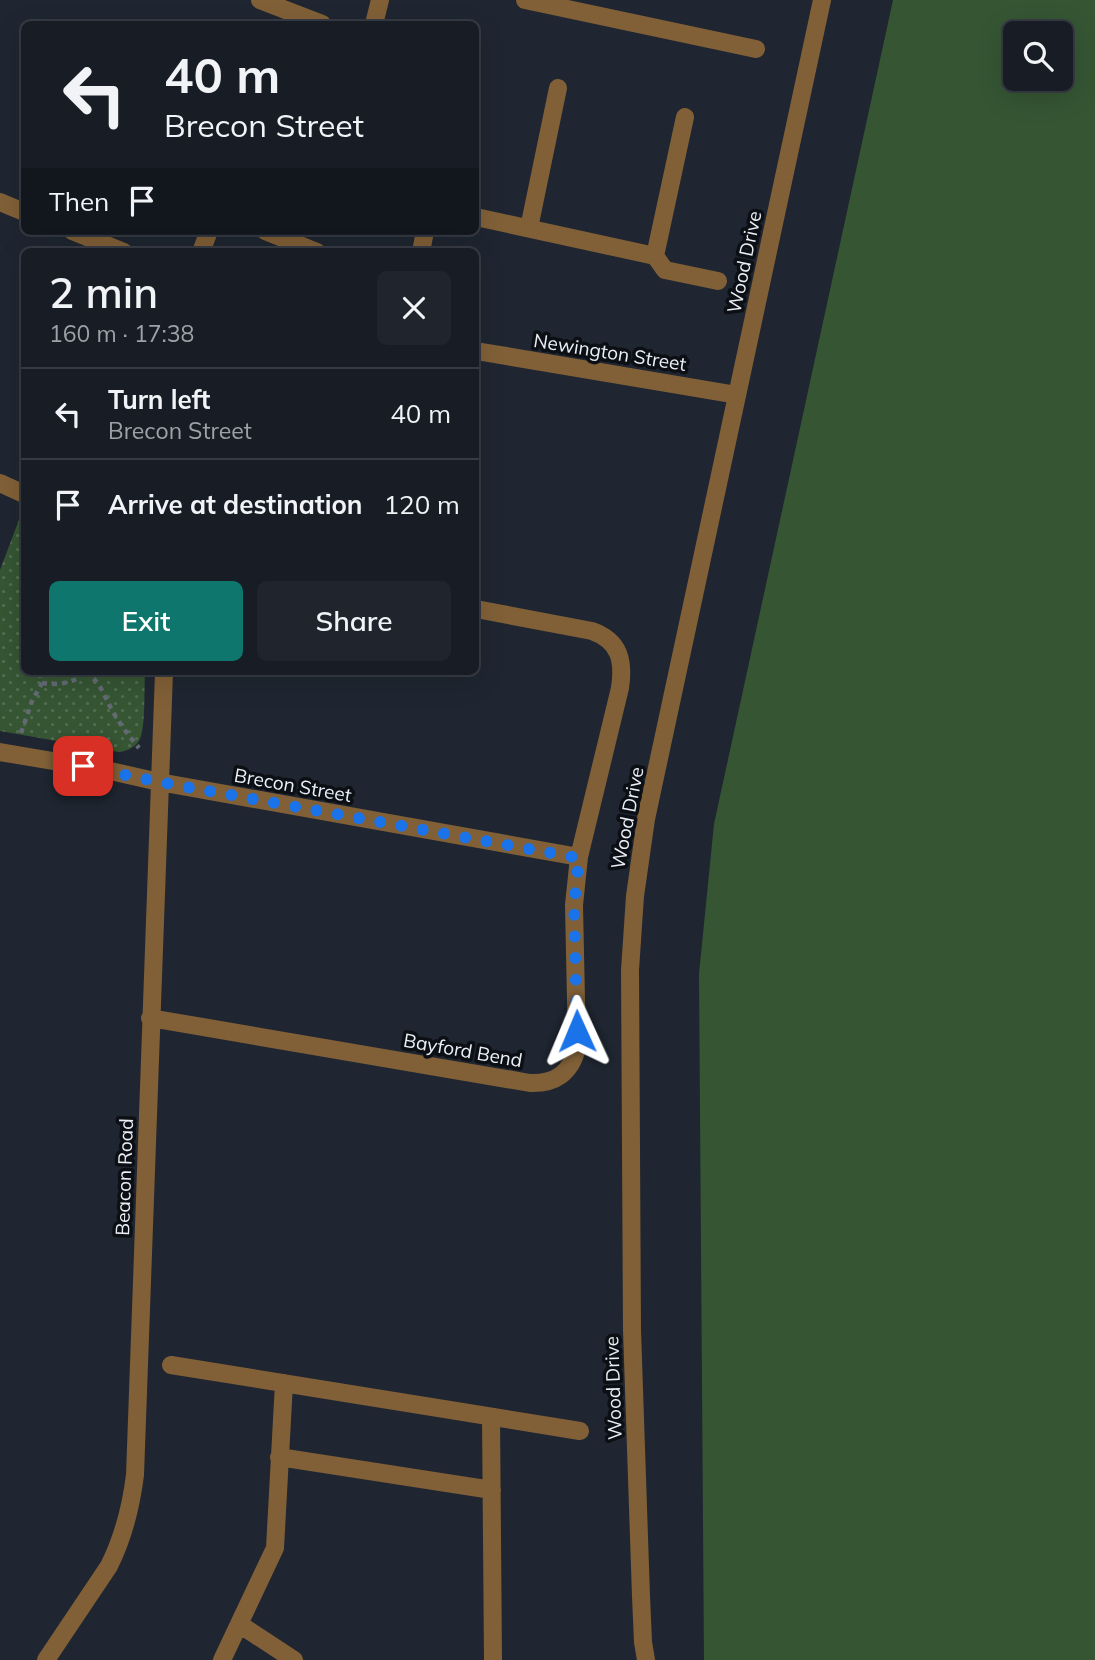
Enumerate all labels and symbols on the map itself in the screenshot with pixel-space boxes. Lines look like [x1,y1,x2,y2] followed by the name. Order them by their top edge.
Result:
[721,209,767,315] street label: Wood Drive
[532,328,688,376] street label: Newington Street
[53,736,113,796] pin
[232,763,354,807] street label: Brecon Street
[605,765,649,871] street label: Wood Drive
[540,994,614,1068] position arrow
[402,1028,524,1072] street label: Bayford Bend
[110,1118,138,1236] street label: Beacon Road
[599,1336,627,1440] street label: Wood Drive

